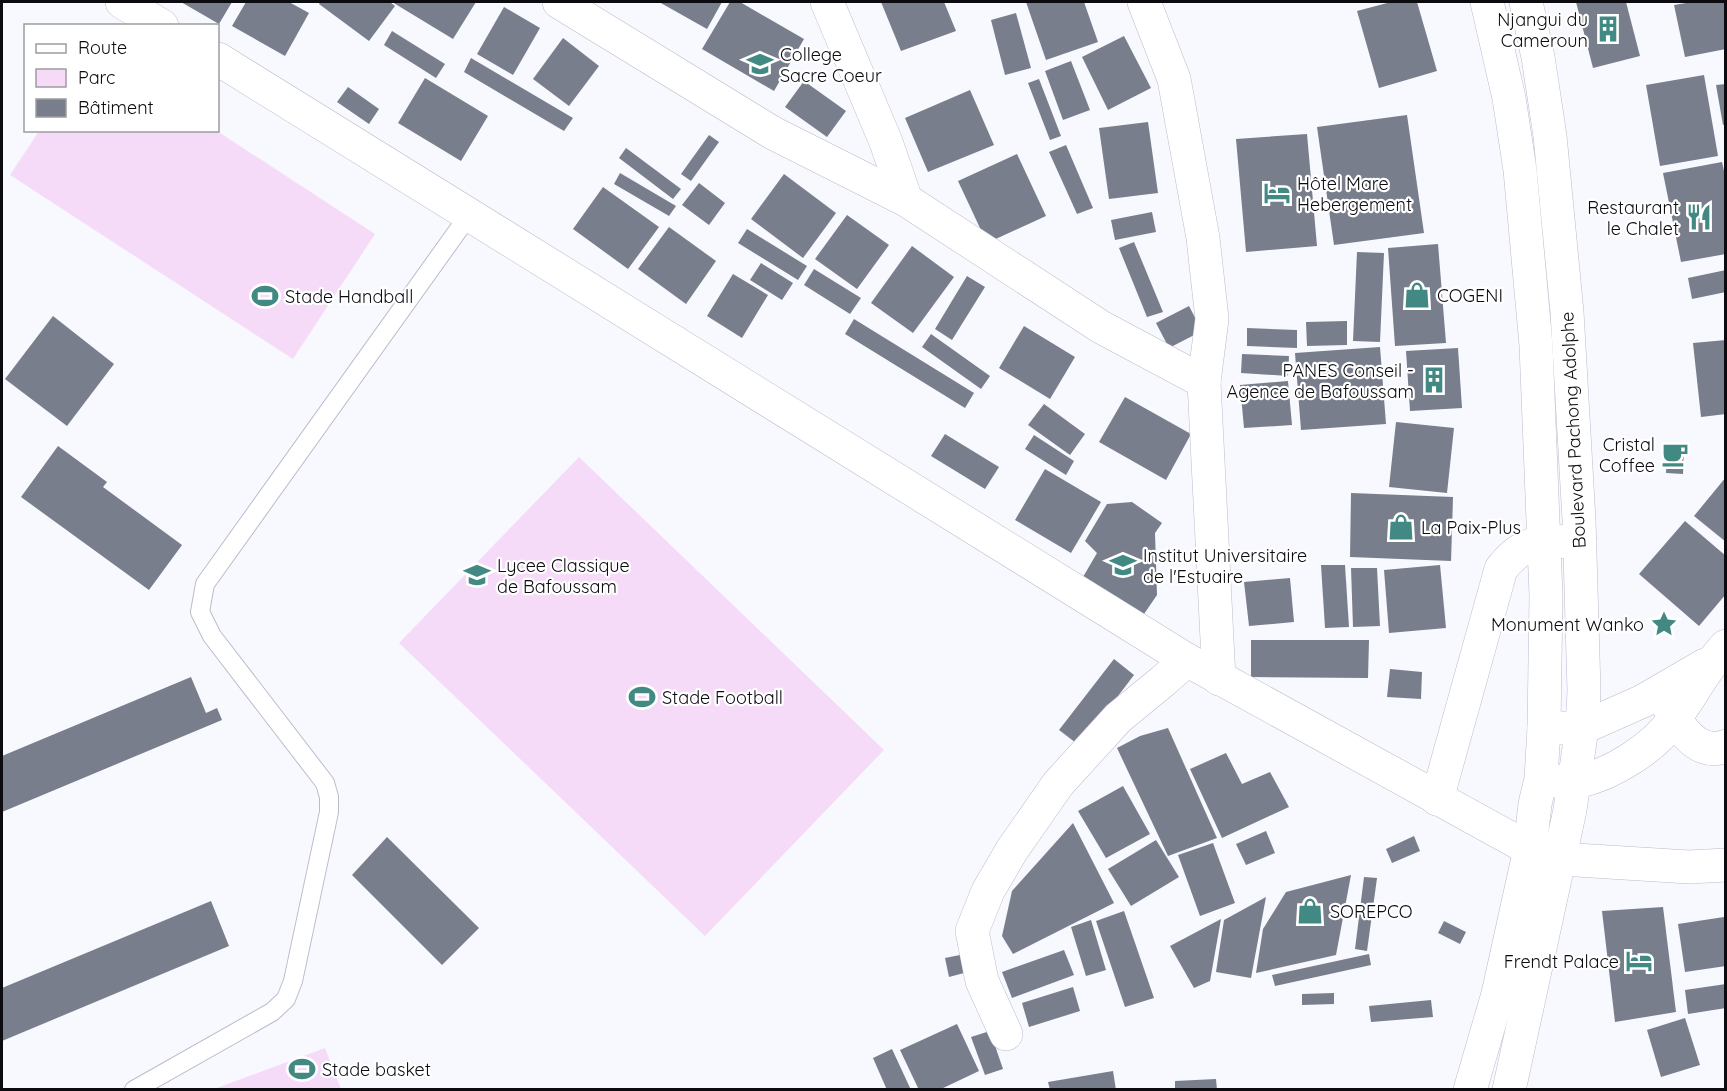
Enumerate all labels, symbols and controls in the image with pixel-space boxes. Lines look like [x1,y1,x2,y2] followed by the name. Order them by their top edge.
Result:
[1497,8,1588,52] place label: Njangui du Cameroun
[1593,14,1623,44] building icon: Njangui du Cameroun
[24,24,219,132] legend
[78,36,127,59] text: Route
[780,43,882,87] place label: College Sacre Coeur
[745,49,775,79] school or university icon: College Sacre Coeur
[78,66,115,89] text: Parc
[78,96,154,119] text: Bâtiment
[1297,172,1412,216] place label: Hôtel Mare Hebergement
[1262,178,1292,208] hotel icon: Hôtel Mare Hebergement
[1587,196,1679,240] place label: Restaurant le Chalet
[1684,202,1714,232] restaurant icon: Restaurant le Chalet
[1402,280,1432,310] shop icon: COGENI
[250,281,280,311] sports icon: Stade Handball
[1437,284,1503,307] place label: COGENI
[285,285,413,308] place label: Stade Handball
[1555,311,1591,549] street label: Boulevard Pachong Adolphe
[1227,359,1414,403] place label: PANES Conseil - Agence de Bafoussam
[1419,365,1449,395] building icon: PANES Conseil - Agence de Bafoussam
[1599,433,1655,477] place label: Cristal Coffee
[1660,439,1690,469] cafe icon: Cristal Coffee
[1386,512,1416,542] shop icon: La Paix-Plus
[1421,516,1521,539] place label: La Paix-Plus
[1143,544,1307,588] place label: Institut Universitaire de l'Estuaire
[1108,550,1138,580] school or university icon: Institut Universitaire de l'Estuaire
[497,554,630,598] place label: Lycee Classique de Bafoussam
[462,560,492,590] school or university icon: Lycee Classique de Bafoussam
[1649,609,1679,639] place icon: Monument Wanko
[1491,613,1644,636] place label: Monument Wanko
[627,682,657,712] sports icon: Stade Football
[662,686,783,709] place label: Stade Football
[1295,896,1325,926] shop icon: SOREPCO
[1330,900,1412,923] place label: SOREPCO
[1624,946,1654,976] hotel icon: Frendt Palace
[1504,950,1619,973] place label: Frendt Palace
[287,1054,317,1084] sports icon: Stade basket
[322,1058,431,1081] place label: Stade basket

